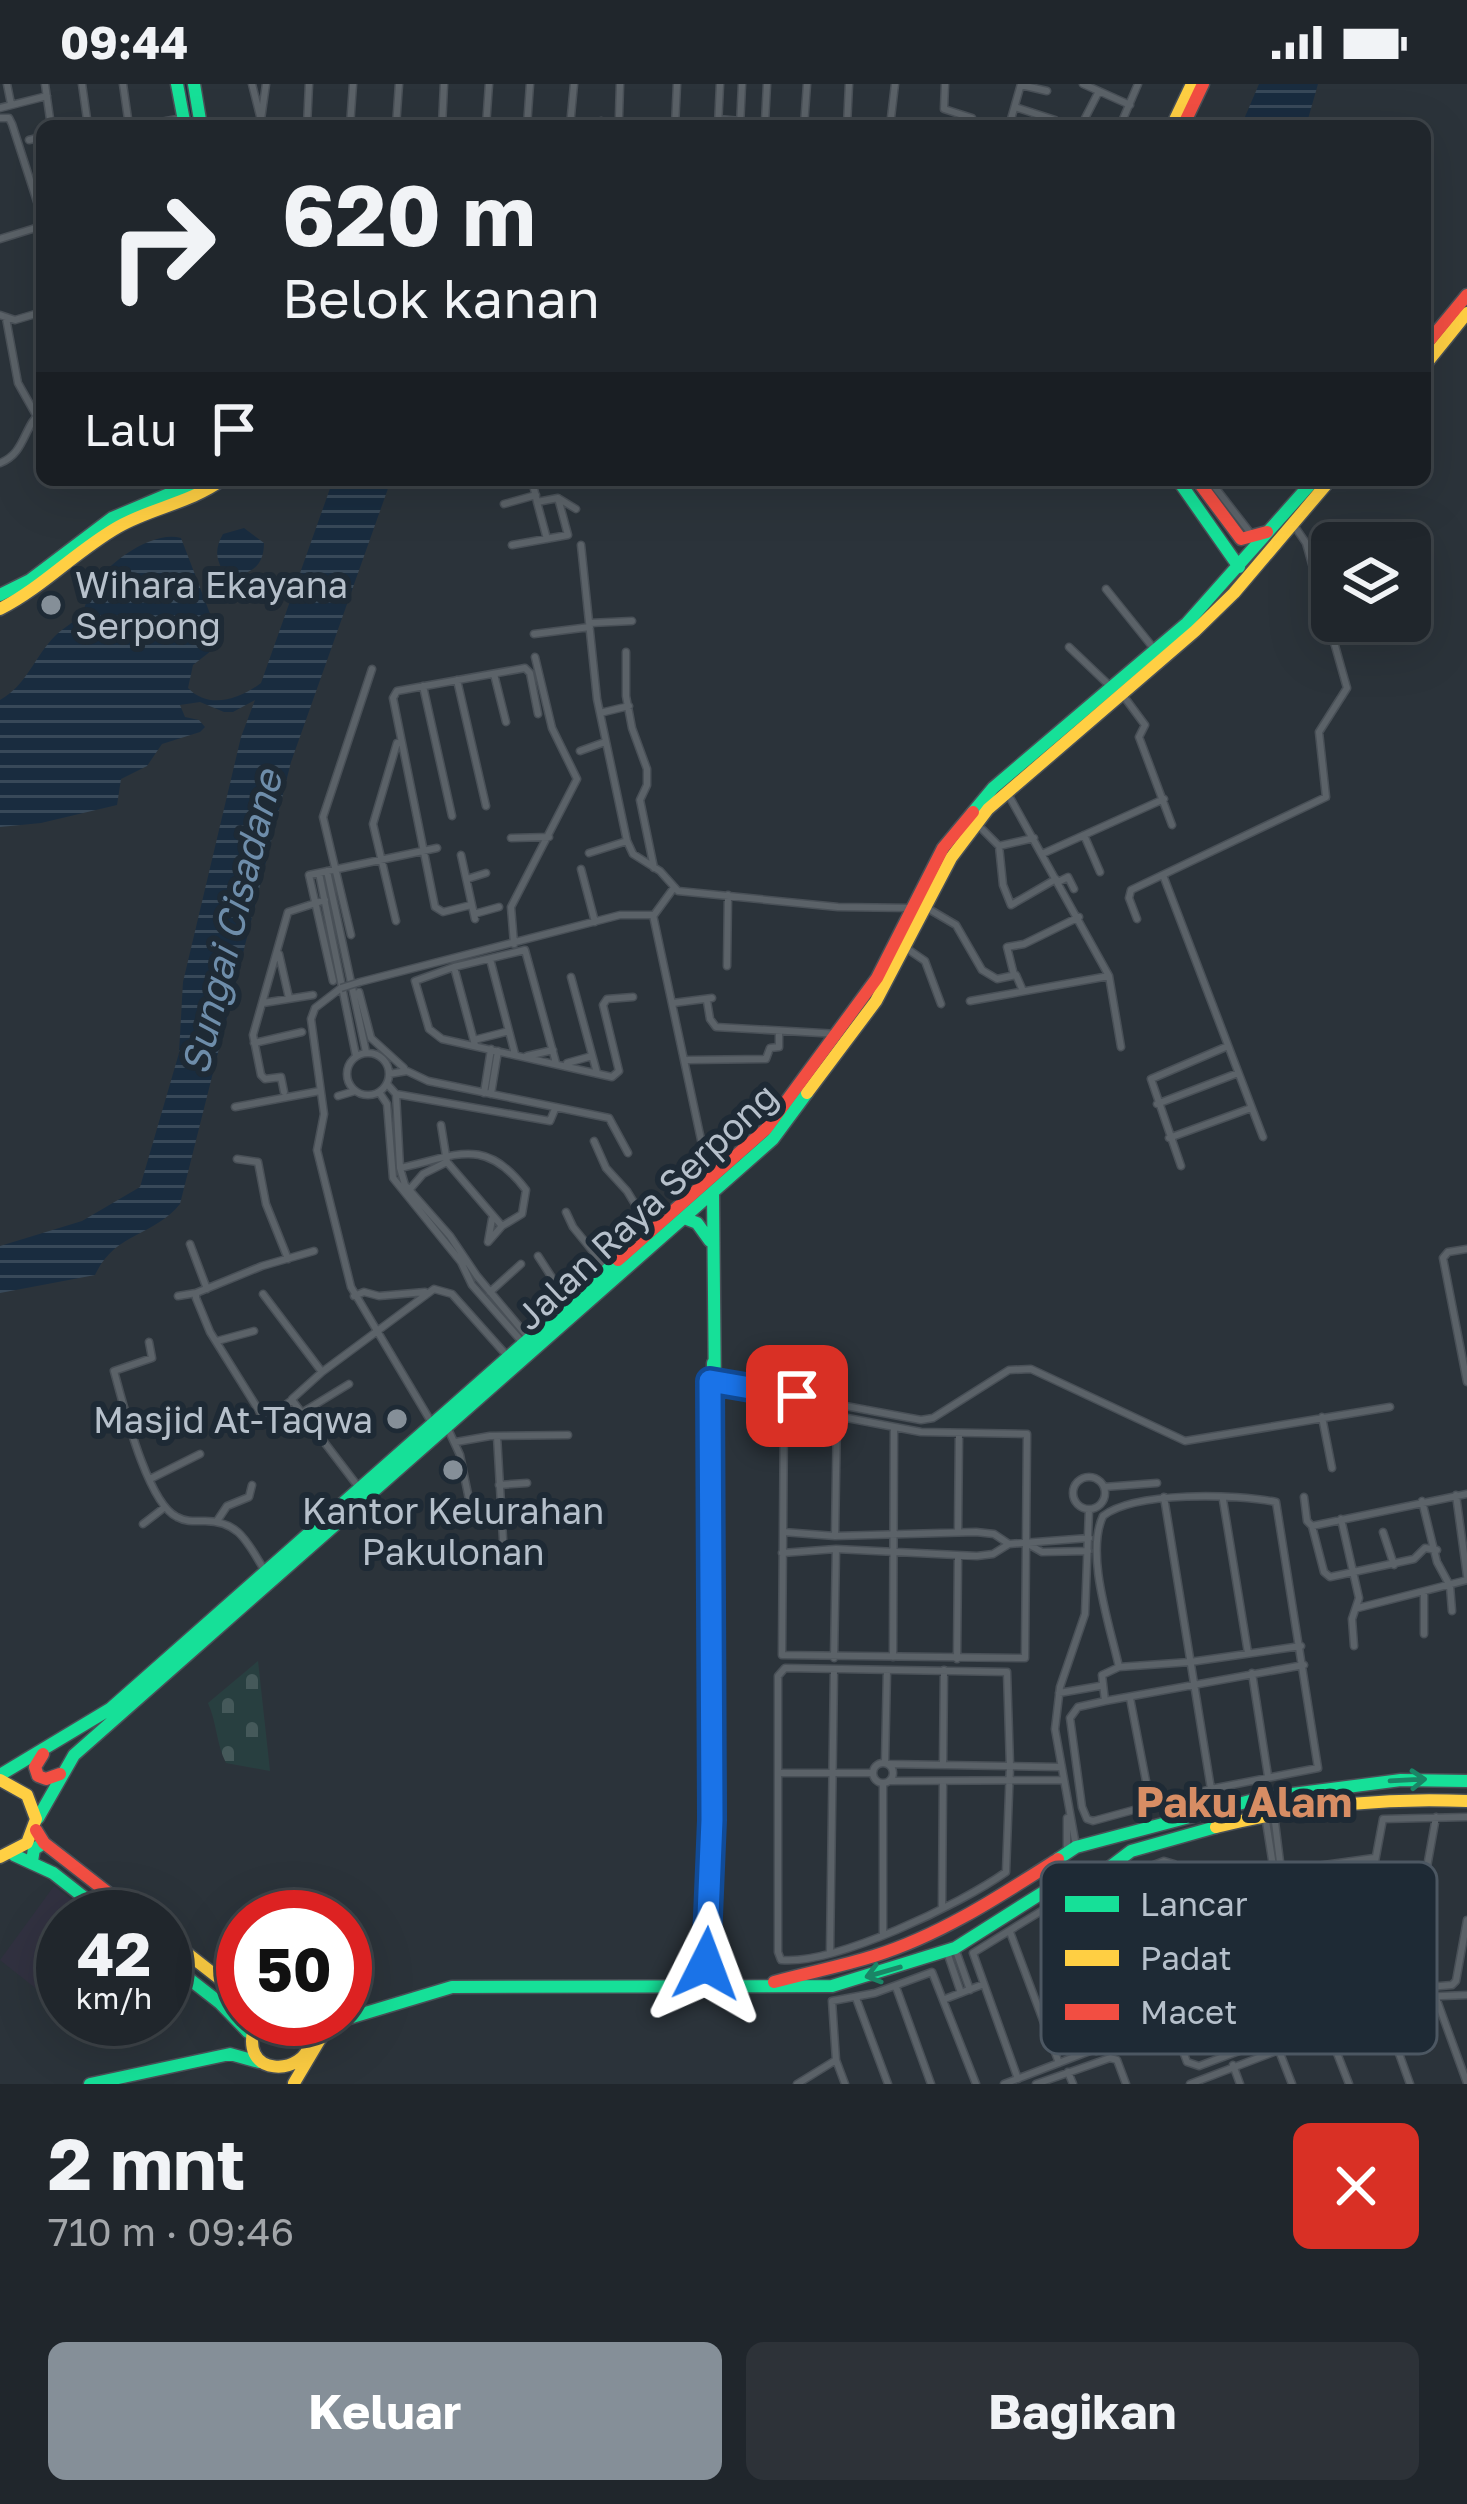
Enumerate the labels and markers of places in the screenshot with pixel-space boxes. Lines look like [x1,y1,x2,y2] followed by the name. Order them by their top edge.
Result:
[75,563,348,647] place label: Wihara Ekayana Serpong
[38,592,64,618] marker: Wihara Ekayana Serpong
[746,1345,848,1447] pin
[93,1398,373,1441] place label: Masjid At-Taqwa
[384,1406,410,1432] marker: Masjid At-Taqwa
[440,1457,466,1483] marker: Kantor Kelurahan Pakulonan
[302,1489,604,1573] place label: Kantor Kelurahan Pakulonan

